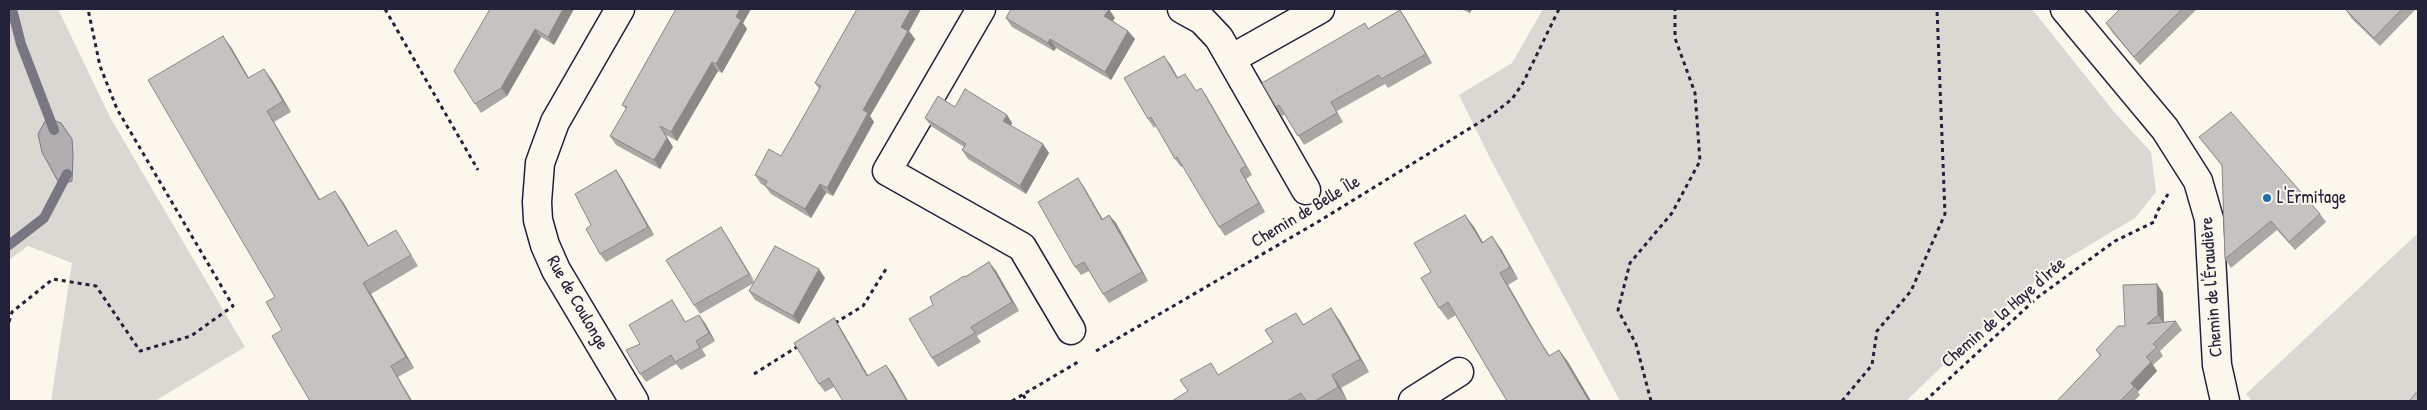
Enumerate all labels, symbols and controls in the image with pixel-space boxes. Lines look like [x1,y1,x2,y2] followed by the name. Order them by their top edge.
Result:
[1248,171,1364,253] street label: Chemin de Belle Île
[2277,187,2346,209] place label: L'Ermitage
[2261,192,2273,204] marker: L'Ermitage
[2196,216,2228,358] street label: Chemin de l'Éraudière
[541,252,613,354] street label: Rue de Coulonge
[1938,253,2070,373] street label: Chemin de la Haye d'Irée

